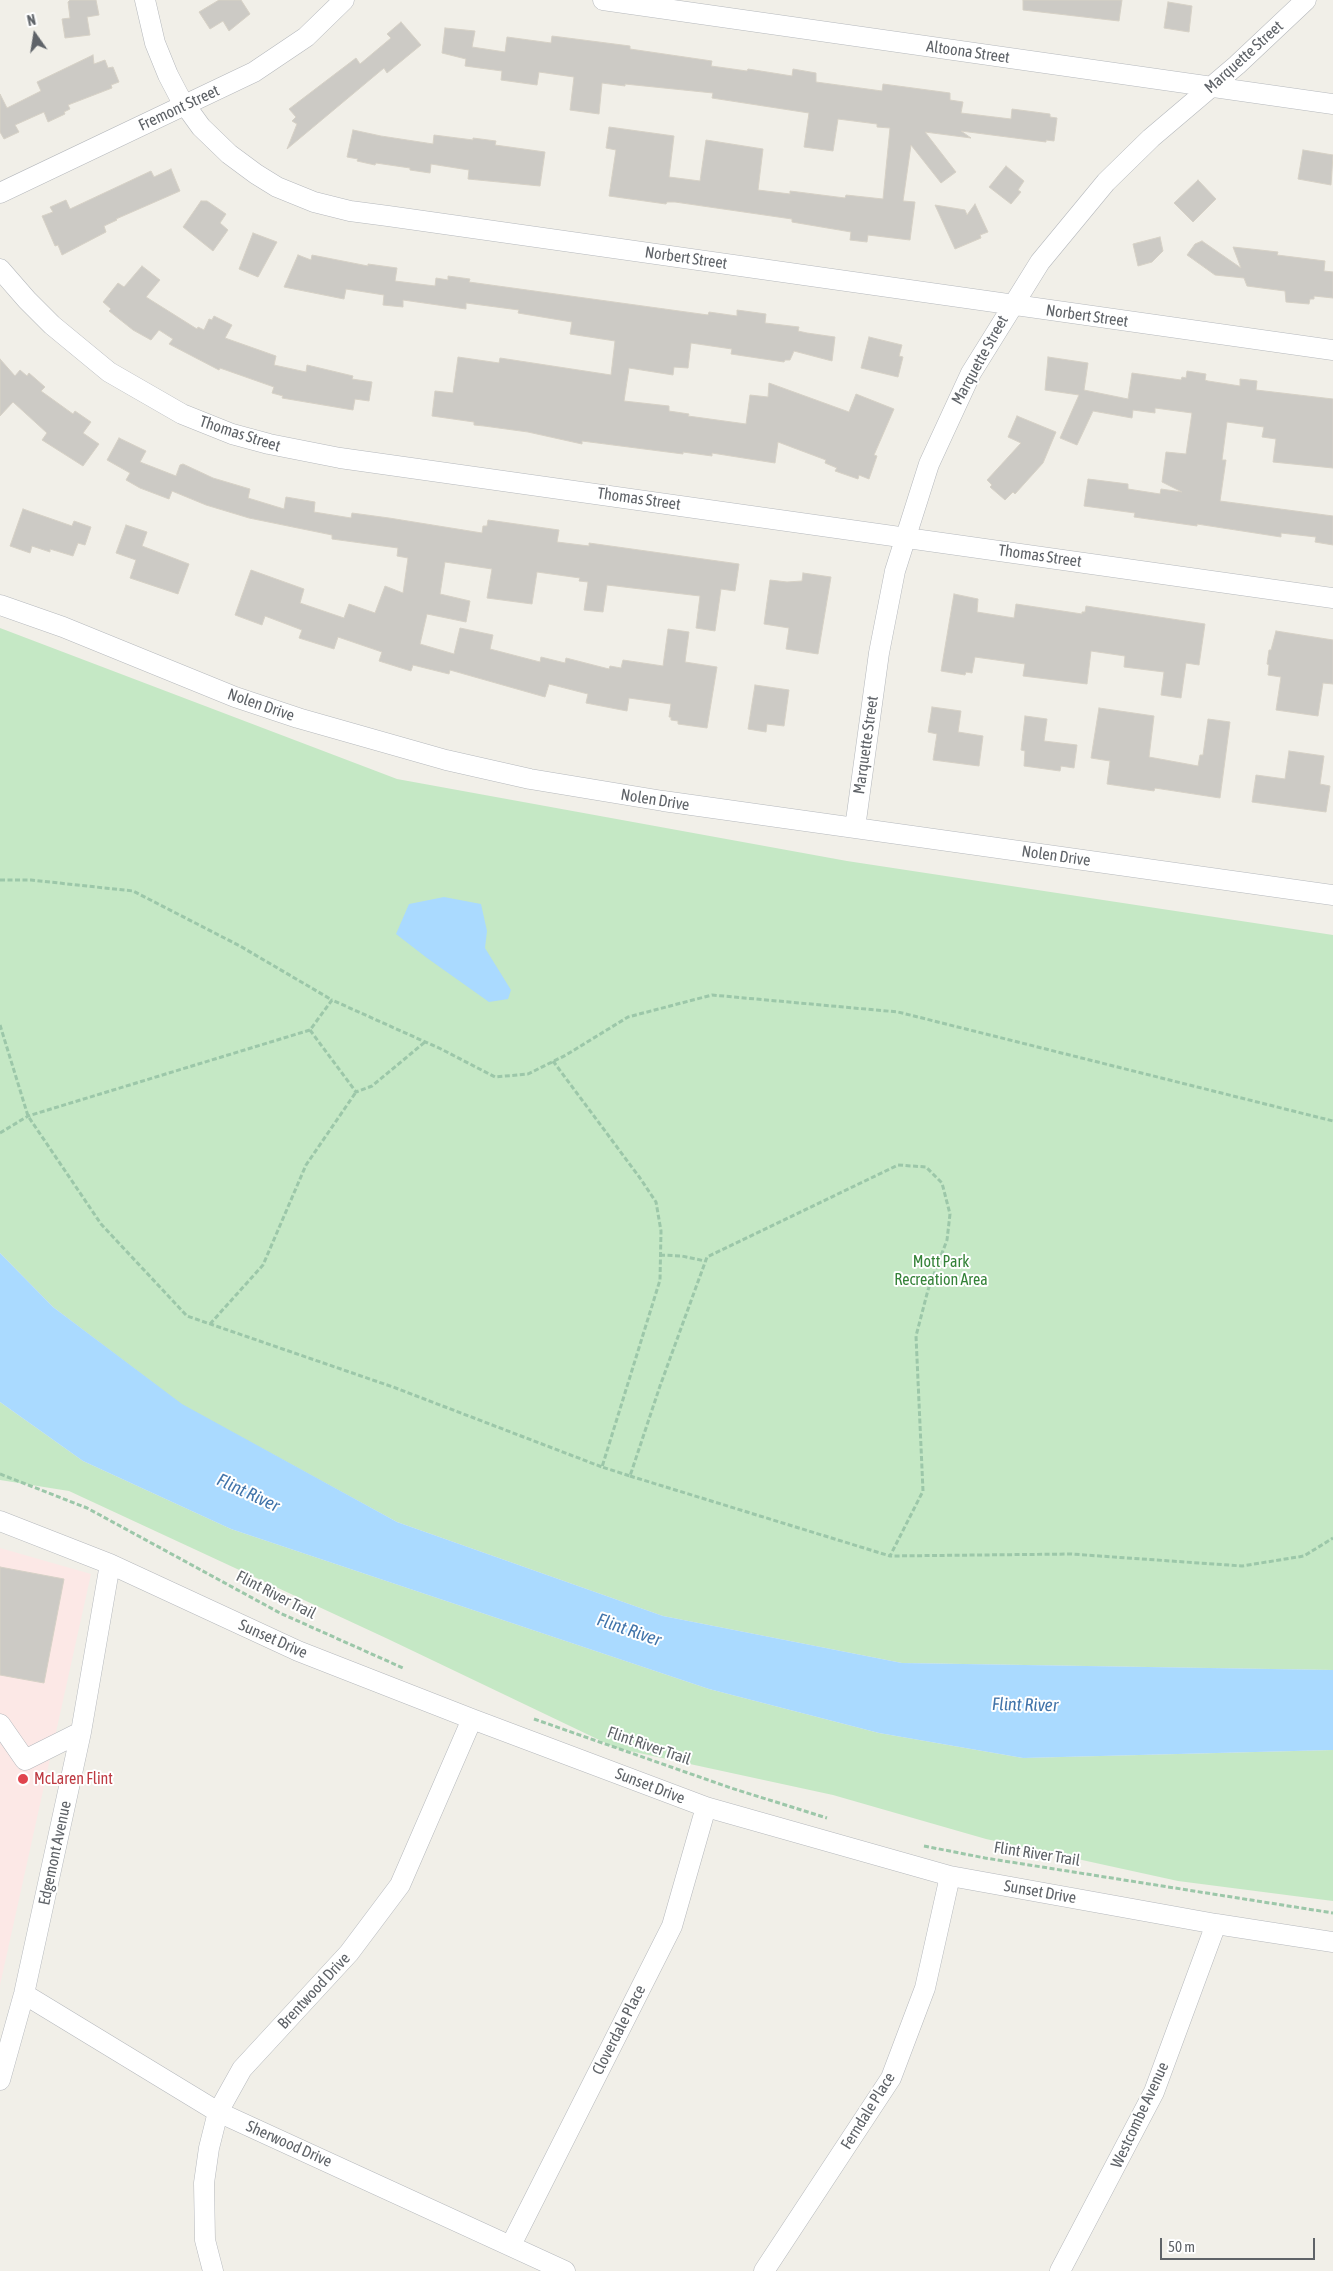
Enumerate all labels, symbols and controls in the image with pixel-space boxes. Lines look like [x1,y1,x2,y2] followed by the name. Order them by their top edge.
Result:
[10,10,60,60] north arrow
[26,12,37,29] text: N
[1201,17,1287,97] street label: Marquette Street
[925,37,1011,67] street label: Altoona Street
[136,81,222,135] street label: Fremont Street
[644,243,728,273] street label: Norbert Street
[1045,301,1129,331] street label: Norbert Street
[948,312,1012,408] street label: Marquette Street
[197,412,283,456] street label: Thomas Street
[596,484,682,514] street label: Thomas Street
[997,541,1083,571] street label: Thomas Street
[225,685,297,725] street label: Nolen Drive
[850,695,882,795] street label: Marquette Street
[619,785,691,815] street label: Nolen Drive
[1020,842,1092,870] street label: Nolen Drive
[894,1252,988,1290] park label: Mott Park Recreation Area
[213,1469,283,1517] water label: Flint River
[233,1567,319,1623] street label: Flint River Trail
[594,1609,664,1651] water label: Flint River
[236,1615,310,1663] street label: Sunset Drive
[992,1694,1058,1716] water label: Flint River
[605,1723,693,1769] street label: Flint River Trail
[612,1764,688,1808] street label: Sunset Drive
[34,1769,113,1789] place label: McLaren Flint
[16,1772,30,1786] marker: McLaren Flint
[35,1799,75,1907] street label: Edgemont Avenue
[993,1838,1081,1870] street label: Flint River Trail
[1002,1876,1078,1908] street label: Sunset Drive
[274,1949,354,2033] street label: Brentwood Drive
[588,1982,650,2078] street label: Cloverdale Place
[1107,2059,1173,2171] street label: Westcombe Avenue
[837,2069,899,2153] street label: Ferndale Place
[243,2117,335,2171] street label: Sherwood Drive
[1163,2228,1318,2260] scale bar
[1168,2238,1195,2255] text: 50 m

